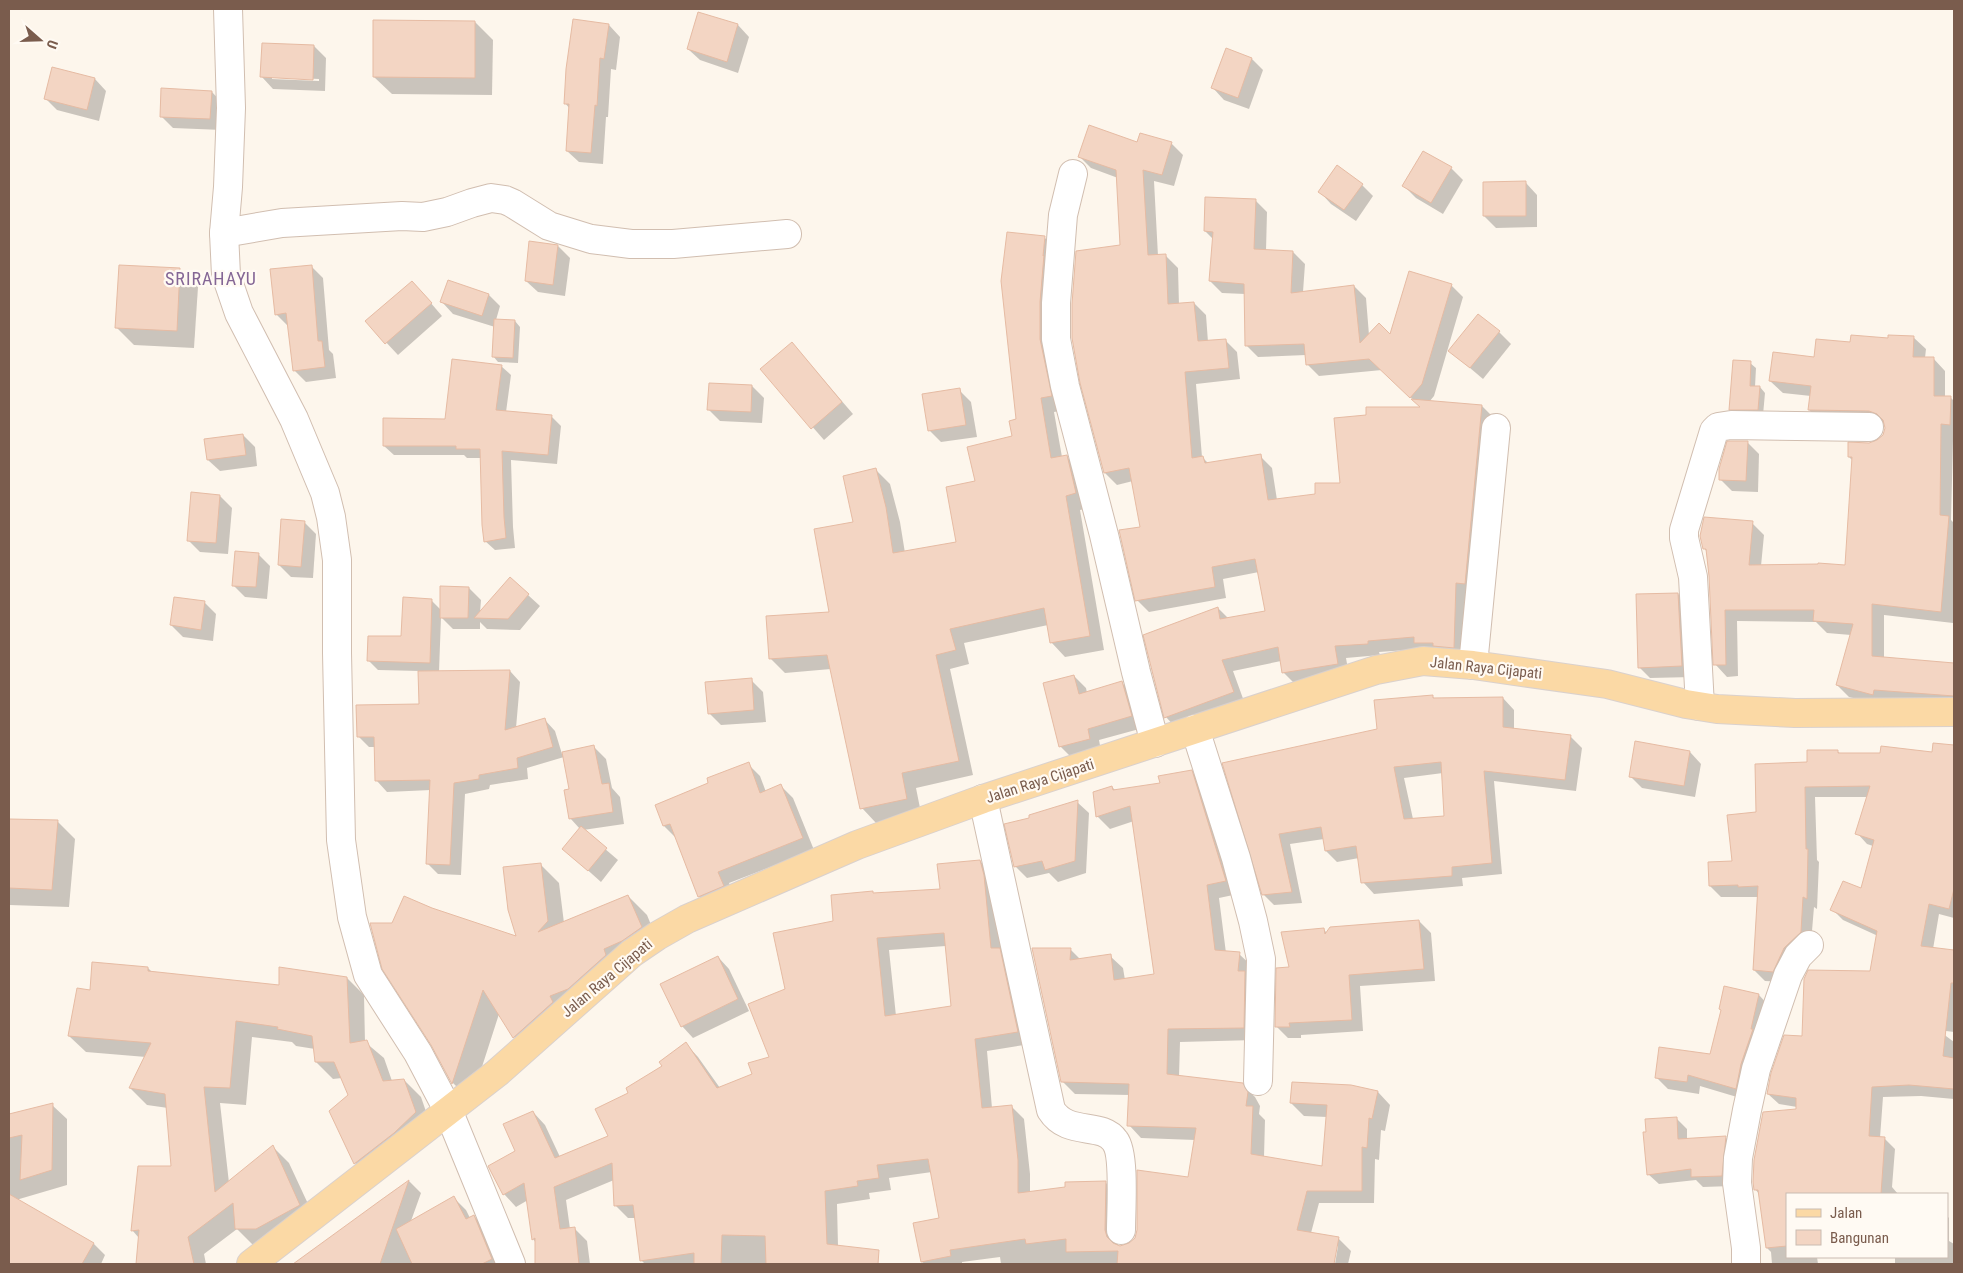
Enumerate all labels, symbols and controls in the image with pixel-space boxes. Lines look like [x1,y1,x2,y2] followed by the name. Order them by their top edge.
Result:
[15,15,65,65] north arrow
[43,38,61,51] text: U
[165,268,257,289] district label: SRIRAHAYU
[1429,653,1543,683] street label: Jalan Raya Cijapati
[984,755,1096,807] street label: Jalan Raya Cijapati
[558,935,656,1021] street label: Jalan Raya Cijapati
[1786,1193,1948,1258] legend
[1830,1204,1862,1222] text: Jalan
[1830,1229,1889,1247] text: Bangunan

